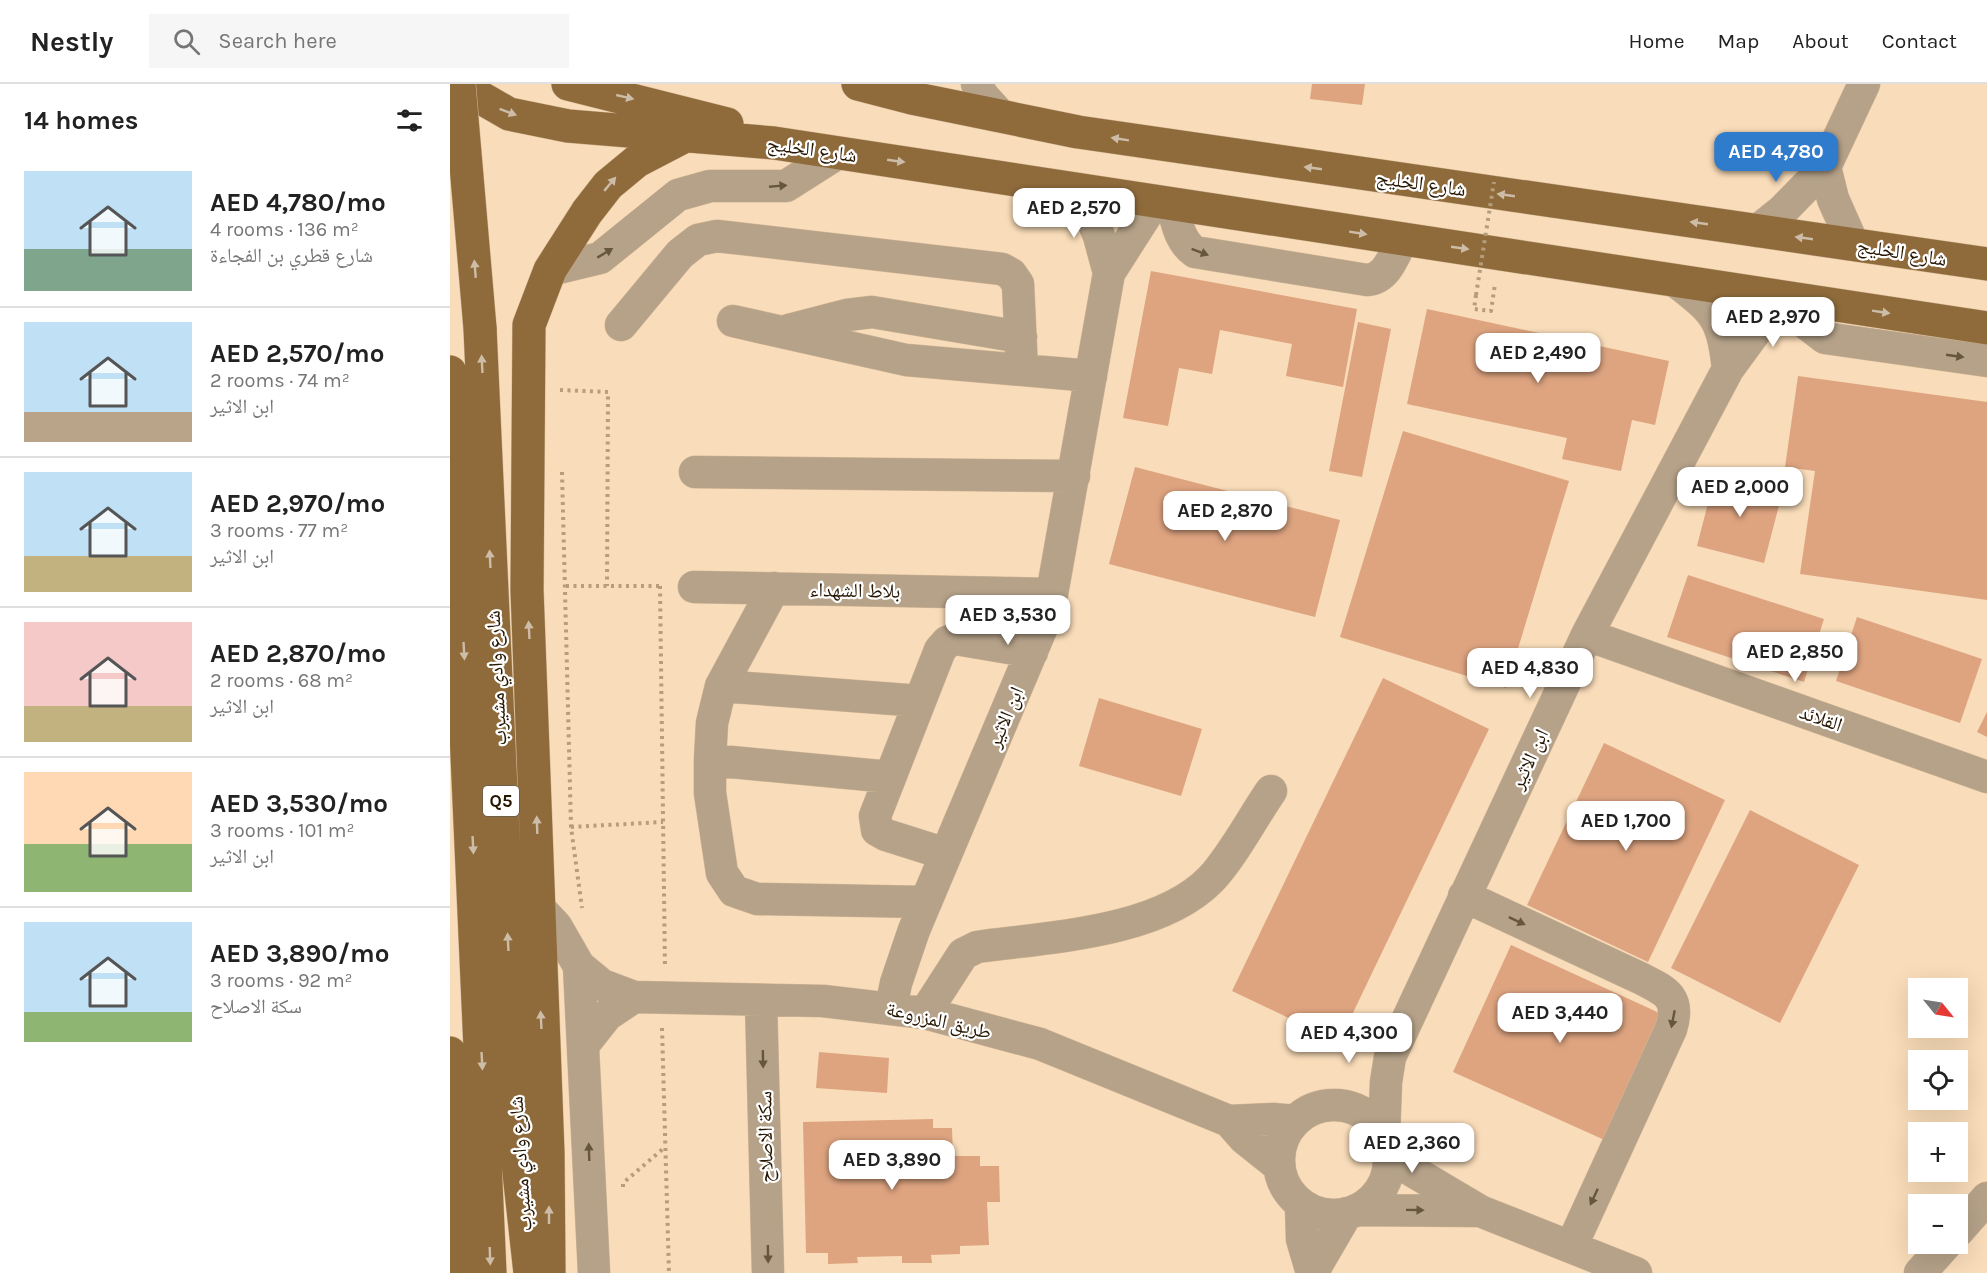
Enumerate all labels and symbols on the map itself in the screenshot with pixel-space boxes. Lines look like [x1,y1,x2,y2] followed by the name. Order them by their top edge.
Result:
[616,93,635,103] one-way arrow
[499,108,517,118] one-way arrow
[765,132,858,168] street label: شارع الخليج
[1707,132,1845,183] pin: AED 4,780
[1111,134,1130,143] one-way arrow
[887,157,906,166] one-way arrow
[1304,164,1323,173] one-way arrow
[1374,166,1467,202] street label: شارع الخليج
[603,176,616,192] one-way arrow
[768,181,787,191] one-way arrow
[1005,188,1143,239] pin: AED 2,570
[1497,191,1516,200] one-way arrow
[1690,218,1709,227] one-way arrow
[1349,229,1368,238] one-way arrow
[1795,233,1814,242] one-way arrow
[1855,234,1948,272] street label: شارع الخليج
[1451,244,1470,253] one-way arrow
[597,248,613,259] one-way arrow
[1191,248,1209,257] one-way arrow
[470,260,480,279] one-way arrow
[1704,297,1842,348] pin: AED 2,970
[1872,307,1891,316] one-way arrow
[1469,333,1607,384] pin: AED 2,490
[1945,352,1964,361] one-way arrow
[477,354,486,373] one-way arrow
[1671,467,1809,518] pin: AED 2,000
[1156,491,1294,542] pin: AED 2,870
[486,549,495,568] one-way arrow
[809,578,901,603] street label: بلاط الشهداء
[939,595,1077,646] pin: AED 3,530
[481,610,516,746] street label: شارع وادي مشيرب
[525,620,534,639] one-way arrow
[1726,632,1864,683] pin: AED 2,850
[459,641,468,660] one-way arrow
[1461,648,1599,699] pin: AED 4,830
[982,683,1029,752] street label: ابن الاثير
[1796,700,1845,736] street label: القلائد
[1505,725,1553,794] street label: ابن الاثير
[483,786,519,816] road number: Q5
[1557,801,1695,852] pin: AED 1,700
[532,815,542,834] one-way arrow
[468,836,477,855] one-way arrow
[1509,916,1526,925] one-way arrow
[503,933,512,952] one-way arrow
[1908,978,1968,1038] north arrow
[1491,993,1629,1044] pin: AED 3,440
[884,997,994,1044] street label: طريق المزروعة
[537,1010,546,1029] one-way arrow
[1668,1010,1677,1029] one-way arrow
[1280,1013,1418,1064] pin: AED 4,300
[758,1050,768,1069] one-way arrow
[477,1052,487,1071] one-way arrow
[753,1091,779,1183] street label: سكة الاصلاح
[504,1095,541,1232] street label: شارع وادي مشيرب
[1343,1123,1481,1174] pin: AED 2,360
[823,1140,961,1191] pin: AED 3,890
[584,1142,593,1161] one-way arrow
[1589,1188,1598,1205] one-way arrow
[544,1205,553,1224] one-way arrow
[1405,1205,1424,1215] one-way arrow
[763,1245,772,1264] one-way arrow
[485,1246,494,1265] one-way arrow

